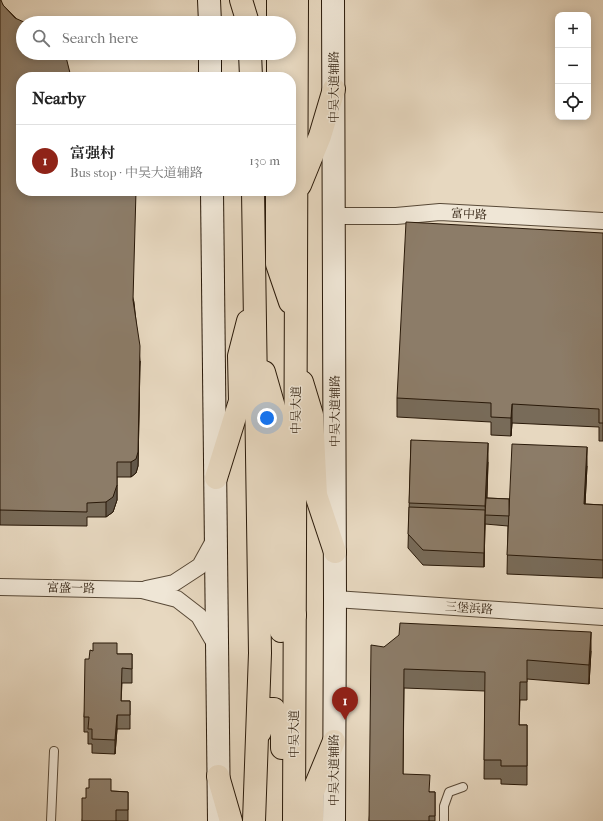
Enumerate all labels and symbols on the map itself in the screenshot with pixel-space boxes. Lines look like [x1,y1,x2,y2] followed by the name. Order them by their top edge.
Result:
[327,51,341,123] street label: 中吴大道辅路
[451,206,487,222] street label: 富中路
[328,375,342,447] street label: 中吴大道辅路
[289,386,303,434] street label: 中吴大道
[257,408,277,428] your location
[47,581,95,595] street label: 富盛一路
[445,599,493,617] street label: 三堡浜路
[332,687,358,720] pin: 1
[287,710,301,758] street label: 中吴大道
[327,734,341,806] street label: 中吴大道辅路

